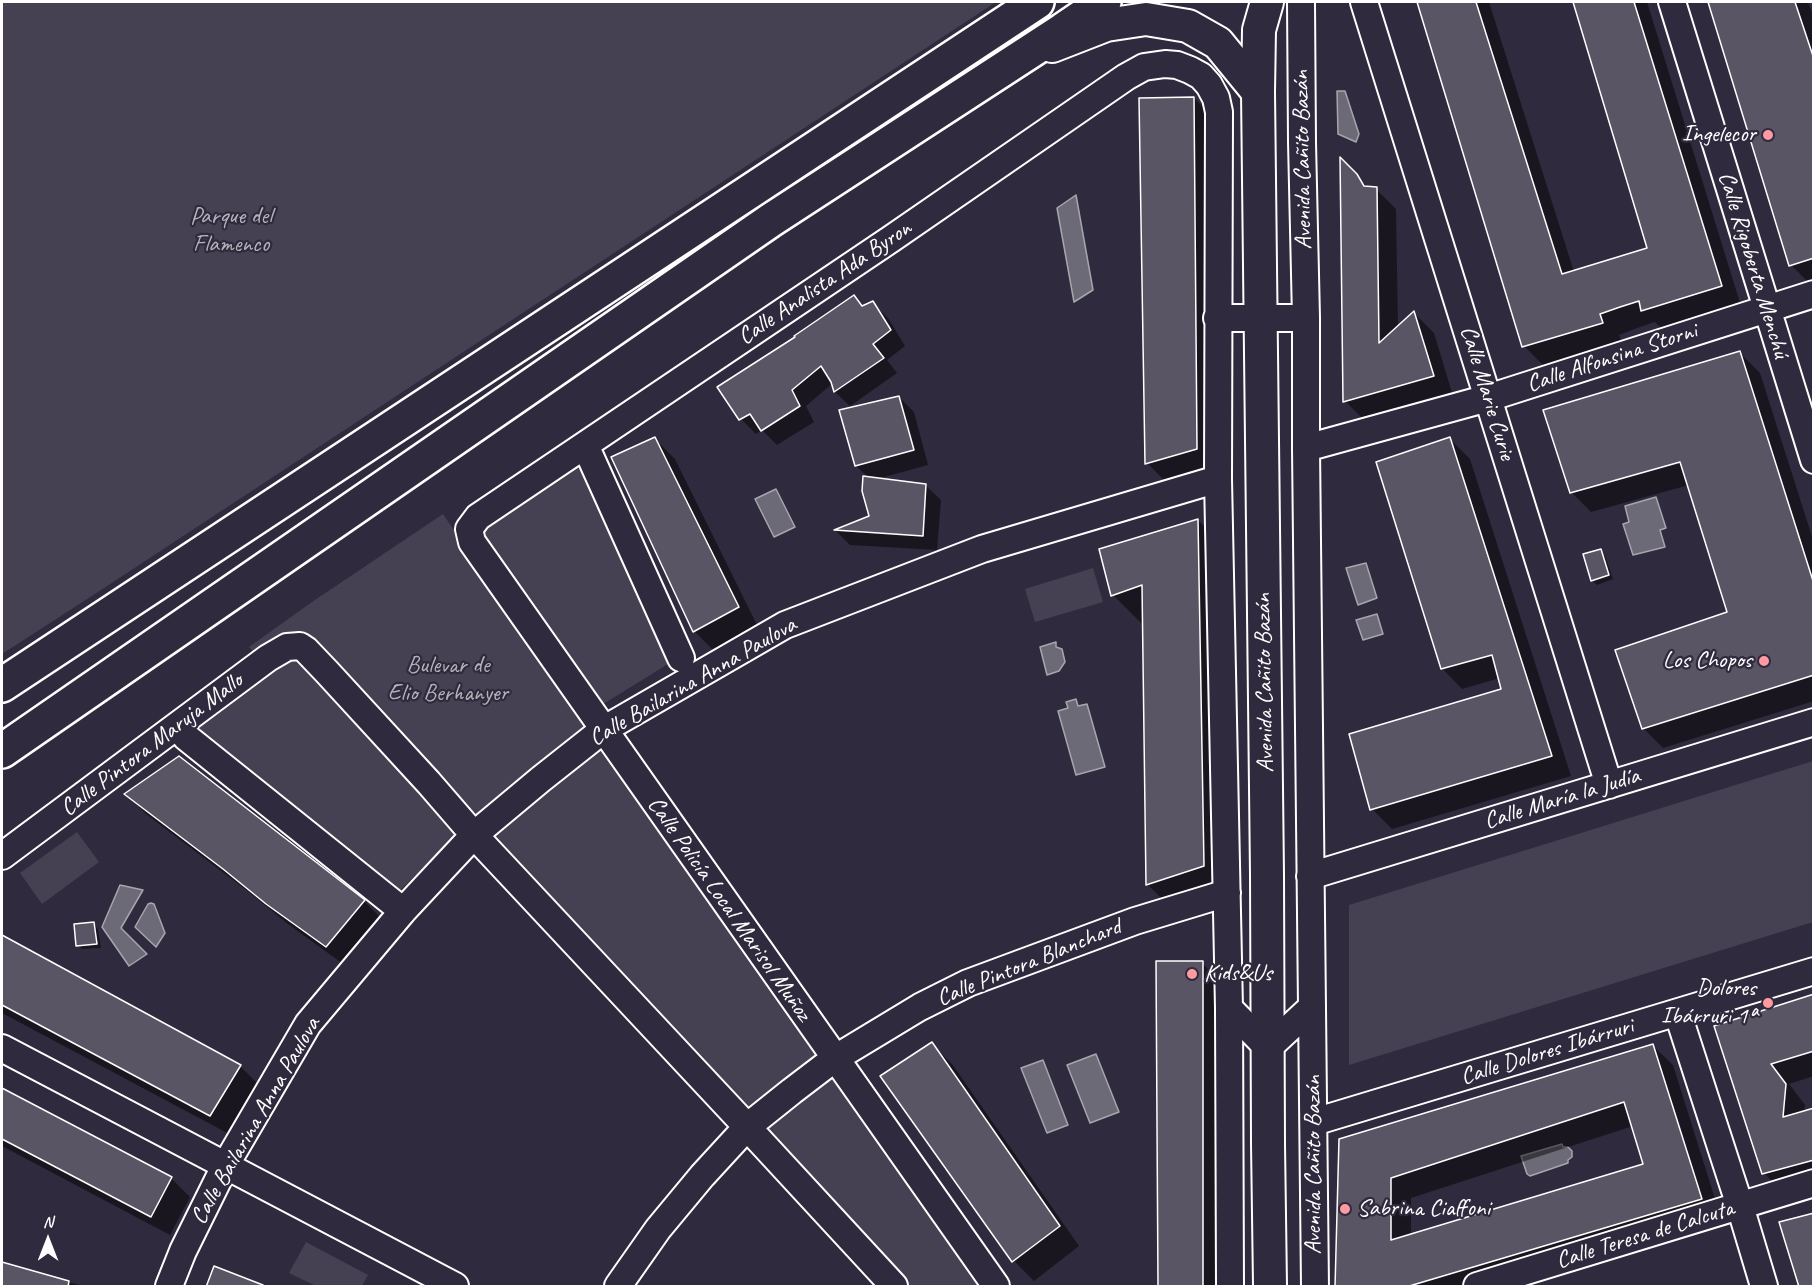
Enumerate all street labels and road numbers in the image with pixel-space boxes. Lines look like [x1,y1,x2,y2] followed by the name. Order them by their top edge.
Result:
[1287,70,1319,250] street label: Avenida Cañito Bazán
[1711,168,1795,362] street label: Calle Rigoberta Menchú
[733,214,917,352] street label: Calle Analista Ada Byron
[1523,317,1701,399] street label: Calle Alfonsina Storni
[1453,322,1521,464] street label: Calle Marie Curie
[1249,593,1281,773] street label: Avenida Cañito Bazán
[584,611,802,753] street label: Calle Bailarina Anna Paulova
[55,667,249,823] street label: Calle Pintora Maruja Mallo
[1481,762,1643,836] street label: Calle María la Judía
[641,791,817,1027] street label: Calle Policía Local Marisol Muñoz
[932,913,1126,1013] street label: Calle Pintora Blanchard
[185,1012,327,1230] street label: Calle Bailarina Anna Paulova
[1457,1012,1637,1092] street label: Calle Dolores Ibárruri
[1300,1075,1328,1255] street label: Avenida Cañito Bazán
[1553,1194,1737,1276] street label: Calle Teresa de Calcuta

